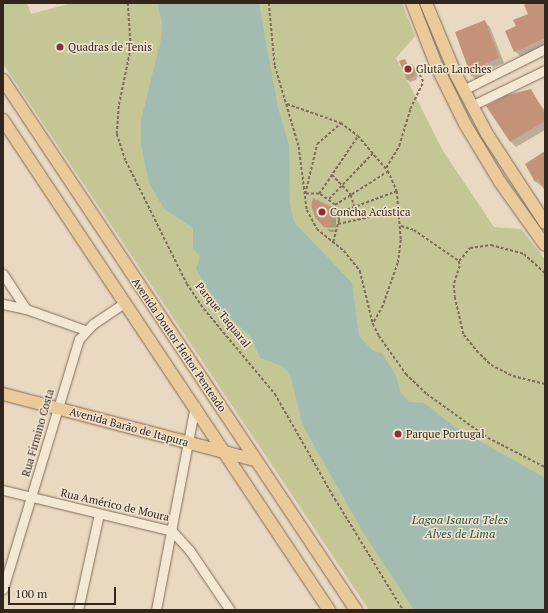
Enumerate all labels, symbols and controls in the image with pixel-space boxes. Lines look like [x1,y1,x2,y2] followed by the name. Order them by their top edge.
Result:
[68,40,152,54] place label: Quadras de Tenis
[55,42,65,52] marker: Quadras de Tenis
[416,62,492,76] place label: Glutão Lanches
[403,64,413,74] marker: Glutão Lanches
[330,205,411,219] place label: Concha Acústica
[317,207,327,217] marker: Concha Acústica
[129,276,229,414] street label: Avenida Doutor Heitor Penteado
[193,280,253,350] street label: Parque Taquaral
[19,388,57,478] street label: Rua Firmino Costa
[68,405,190,449] street label: Avenida Barão de Itapura
[406,427,484,441] place label: Parque Portugal
[393,429,403,439] marker: Parque Portugal
[59,486,171,524] street label: Rua Américo de Moura
[412,513,508,541] water label: Lagoa Isaura Teles Alves de Lima
[10,579,118,605] scale bar
[15,586,47,601] text: 100 m

